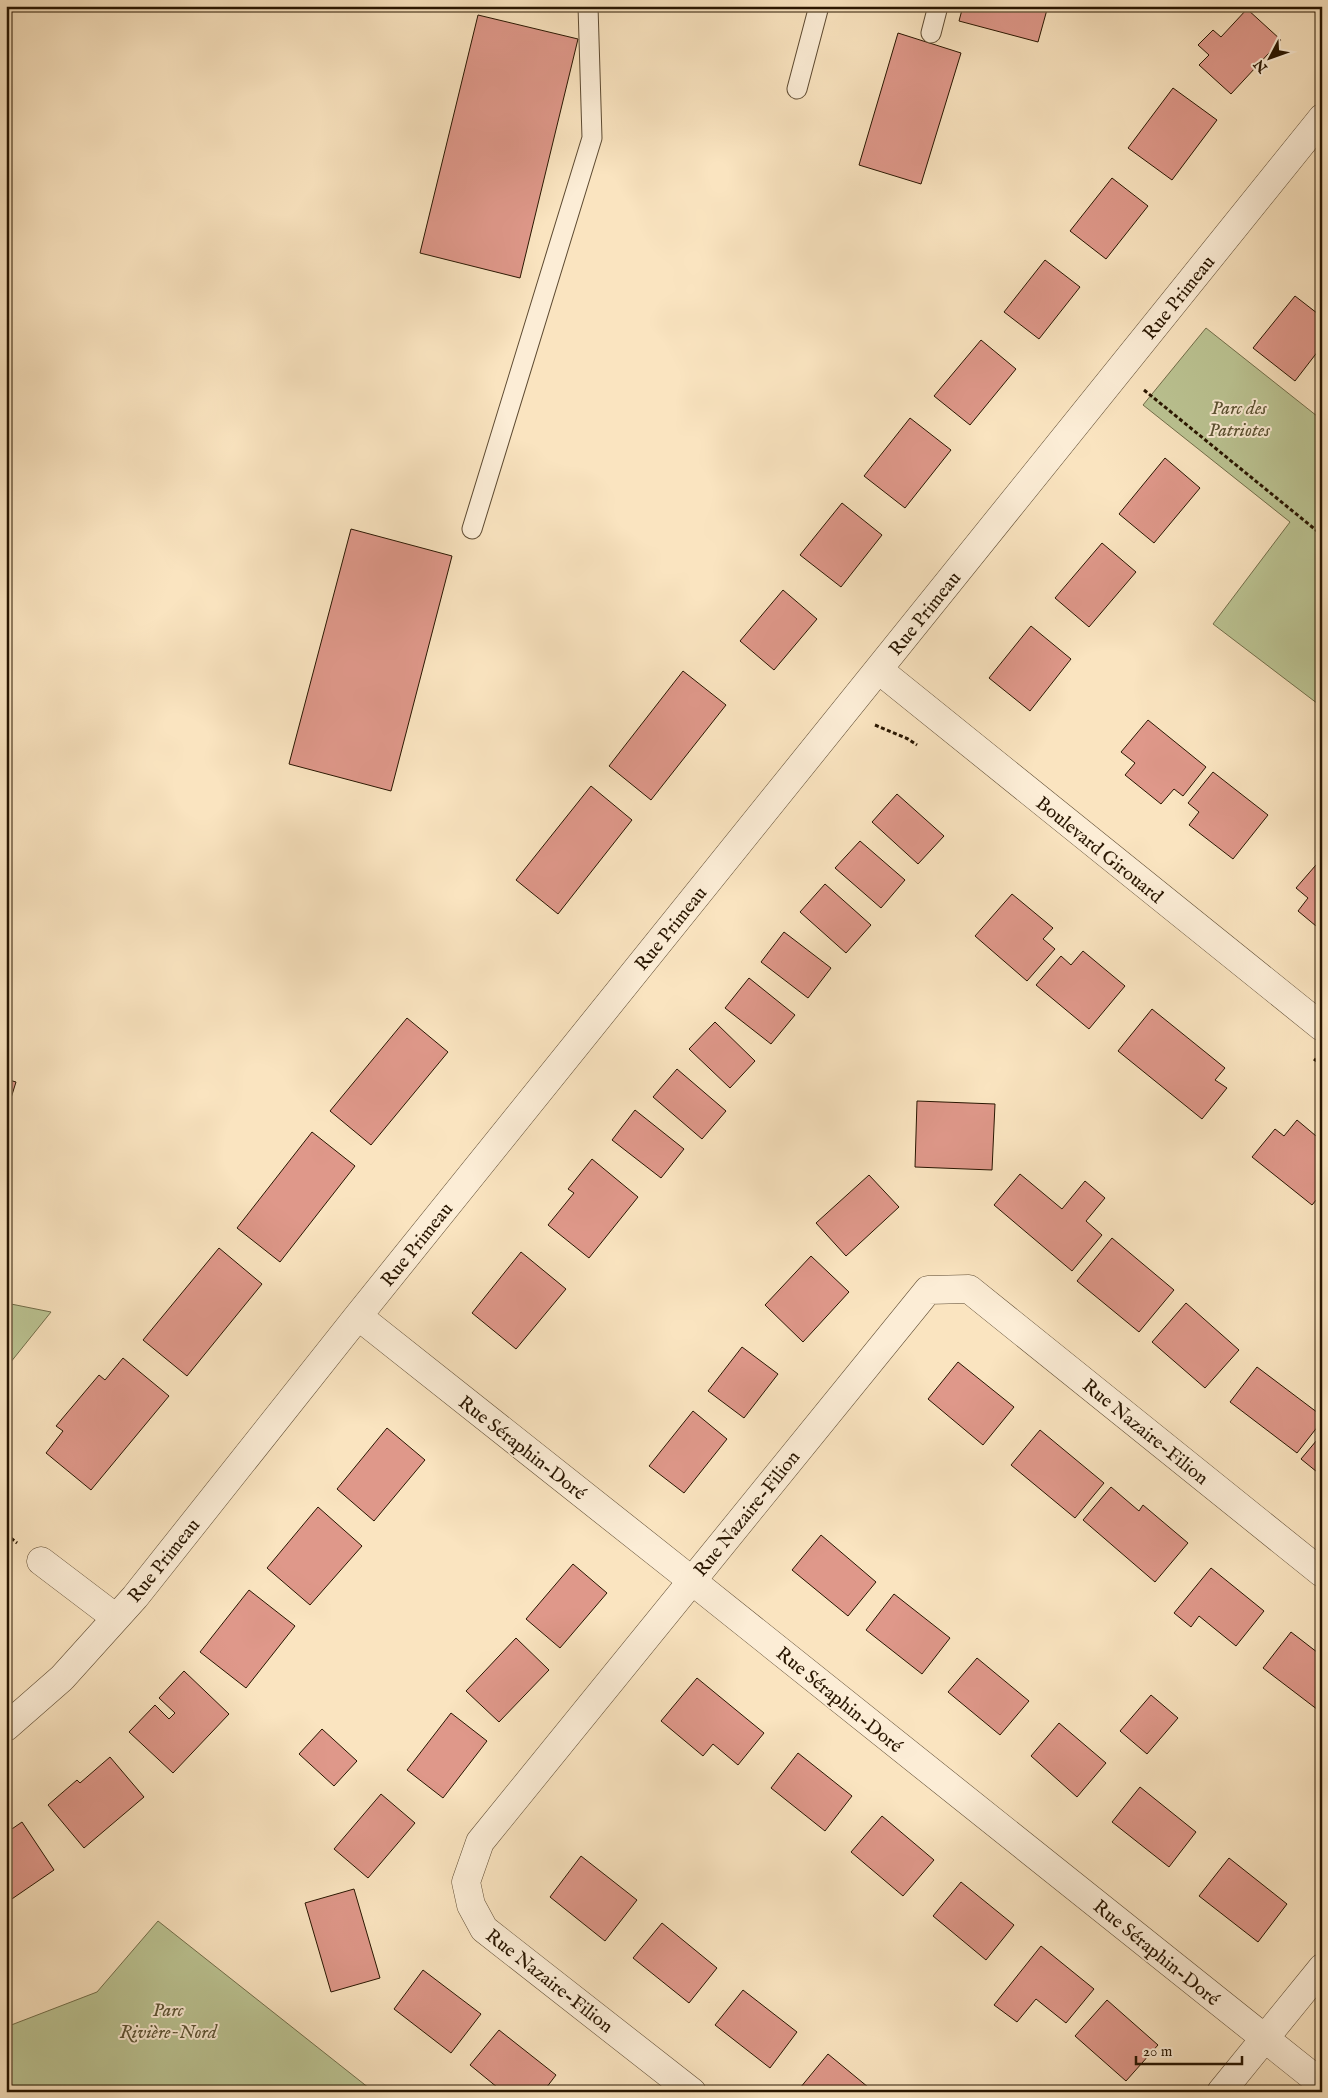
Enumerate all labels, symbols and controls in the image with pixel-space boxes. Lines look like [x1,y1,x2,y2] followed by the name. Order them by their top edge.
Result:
[1246,32,1296,82] north arrow
[1250,55,1272,77] text: N
[1138,251,1221,345] street label: Rue Primeau
[1208,397,1270,443] park label: Parc des Patriotes
[884,567,967,661] street label: Rue Primeau
[1030,792,1168,910] street label: Boulevard Girouard
[630,882,713,976] street label: Rue Primeau
[376,1198,459,1292] street label: Rue Primeau
[1077,1374,1213,1491] street label: Rue Nazaire-Filion
[453,1391,591,1506] street label: Rue Séraphin-Doré
[689,1446,806,1582] street label: Rue Nazaire-Filion
[123,1514,206,1608] street label: Rue Primeau
[770,1642,907,1759] street label: Rue Séraphin-Doré
[1087,1895,1224,2012] street label: Rue Séraphin-Doré
[480,1924,617,2039] street label: Rue Nazaire-Filion
[119,1999,218,2045] park label: Parc Rivière-Nord
[1136,2033,1242,2065] scale bar
[1143,2042,1173,2061] text: 20 m

